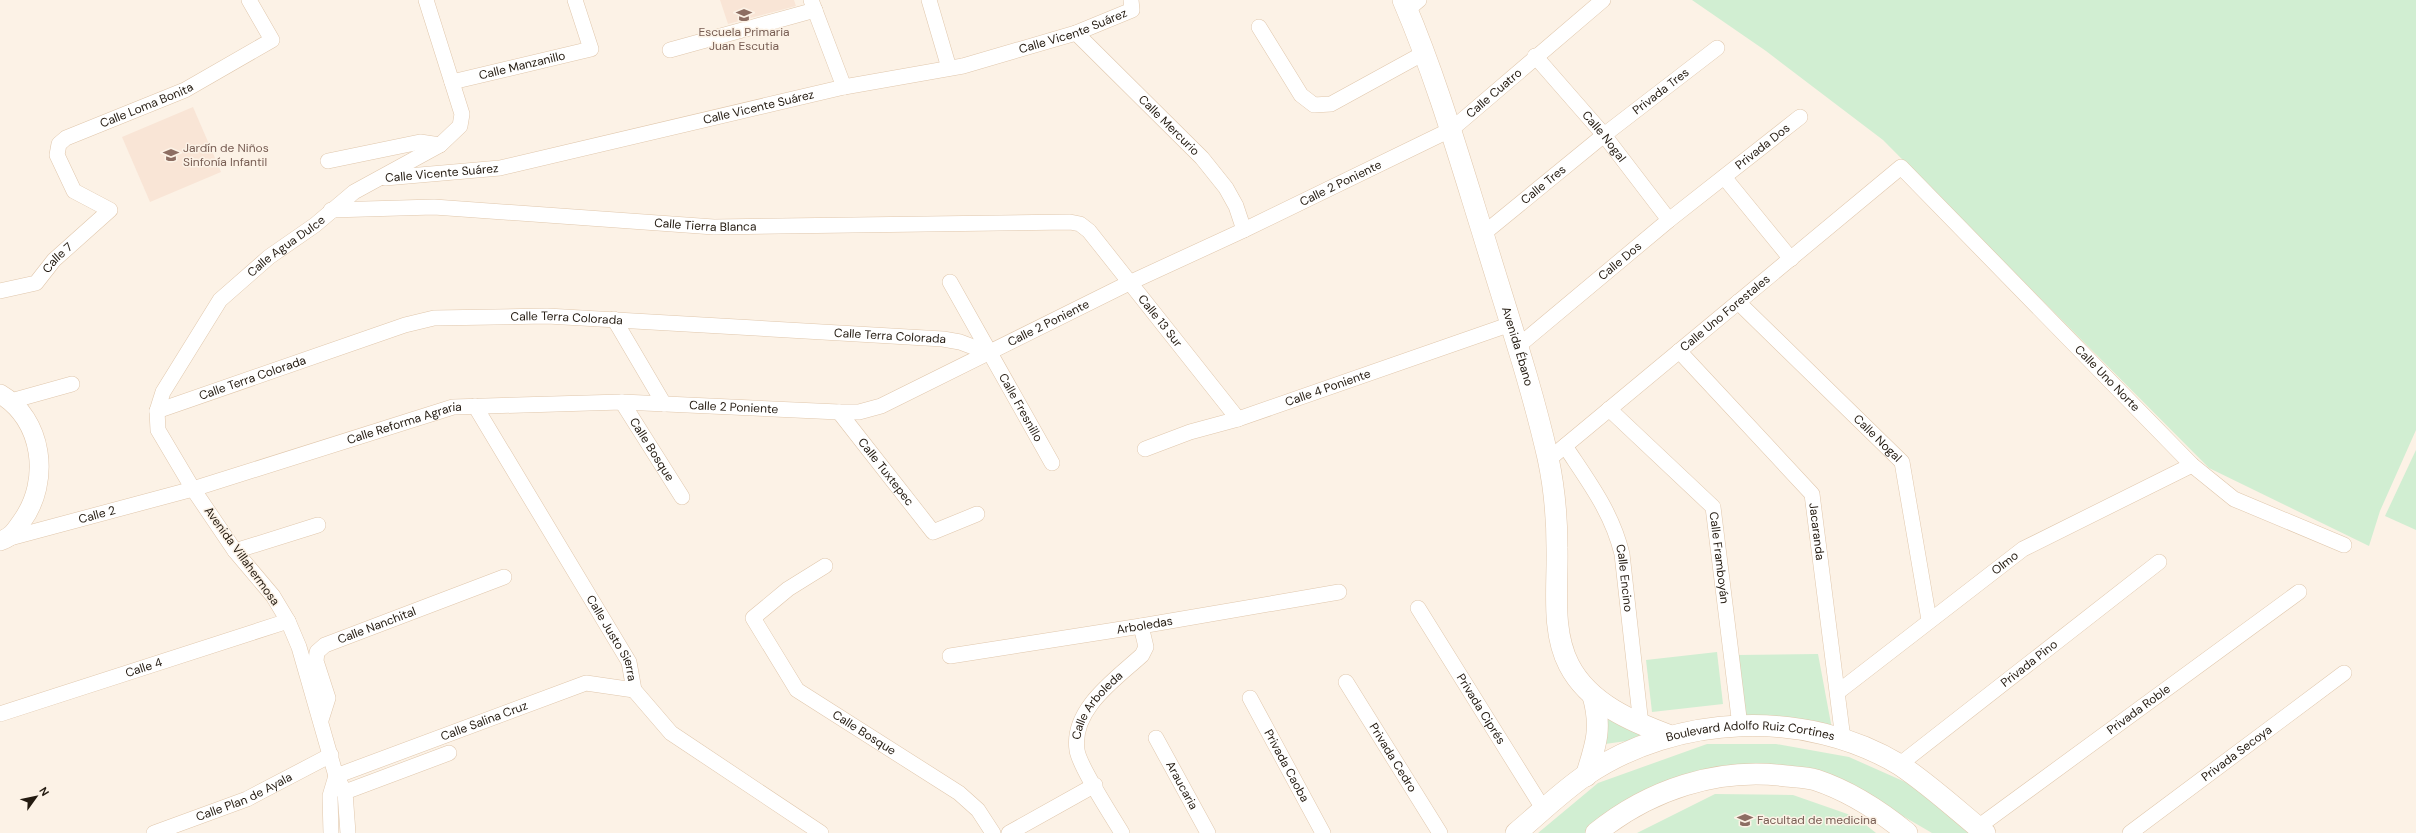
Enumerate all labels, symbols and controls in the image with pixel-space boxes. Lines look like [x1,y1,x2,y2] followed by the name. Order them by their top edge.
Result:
[1017,5,1129,57] street label: Calle Vicente Suárez
[735,6,753,24] school or university icon: Escuela Primaria Juan Escutia
[698,24,790,54] place label: Escuela Primaria Juan Escutia
[477,47,567,83] street label: Calle Manzanillo
[1629,64,1692,118] street label: Privada Tres
[1463,65,1525,122] street label: Calle Cuatro
[97,79,196,132] street label: Calle Loma Bonita
[701,86,816,128] street label: Calle Vicente Suárez
[1135,91,1203,159] street label: Calle Mercurio
[1578,107,1630,165] street label: Calle Nogal
[1732,120,1793,173] street label: Privada Dos
[183,140,269,170] place label: Jardín de Niños Sinfonía Infantil
[162,146,180,164] school or university icon: Jardín de Niños Sinfonía Infantil
[1297,156,1384,210] street label: Calle 2 Poniente
[385,160,499,186] street label: Calle Vicente Suárez
[1518,161,1569,208] street label: Calle Tres
[244,212,329,280] street label: Calle Agua Dulce
[654,215,757,235] street label: Calle Tierra Blanca
[1595,238,1645,284] street label: Calle Dos
[39,239,76,276] street label: Calle 7
[1677,271,1773,355] street label: Calle Uno Forestales
[1134,291,1186,351] street label: Calle 13 Sur
[1005,296,1092,350] street label: Calle 2 Poniente
[1498,305,1537,388] street label: Avenida Ébano
[510,308,623,328] street label: Calle Terra Colorada
[834,325,947,347] street label: Calle Terra Colorada
[2071,342,2143,415] street label: Calle Uno Norte
[197,352,308,404] street label: Calle Terra Colorada
[1283,365,1373,410] street label: Calle 4 Poniente
[995,370,1046,445] street label: Calle Fresnillo
[689,397,779,417] street label: Calle 2 Poniente
[345,399,462,448] street label: Calle Reforma Agraria
[1850,411,1905,465] street label: Calle Nogal
[626,415,678,484] street label: Calle Bosque
[854,435,918,509] street label: Calle Tuxtepec
[77,502,117,527] street label: Calle 2
[1805,502,1828,561] street label: Jacaranda
[201,503,283,609] street label: Avenida Villahermosa
[1706,511,1733,605] street label: Calle Framboyán
[1612,542,1636,613] street label: Calle Encino
[1988,548,2022,578] street label: Olmo
[583,592,640,682] street label: Calle Justo Sierra
[335,603,418,648] street label: Calle Nanchital
[1115,613,1174,638] street label: Arboledas
[1997,636,2061,691] street label: Privada Pino
[123,654,164,681] street label: Calle 4
[1068,668,1126,740] street label: Calle Arboleda
[1453,671,1509,747] street label: Privada Ciprés
[2104,681,2174,738] street label: Privada Roble
[438,697,530,744] street label: Calle Salina Cruz
[829,707,899,759] street label: Calle Bosque
[1664,718,1837,745] street label: Boulevard Adolfo Ruiz Cortines
[1366,720,1421,795] street label: Privada Cedro
[2198,722,2275,785] street label: Privada Secoya
[1260,727,1313,805] street label: Privada Caoba
[1162,758,1202,813] street label: Araucaria
[194,769,295,825] street label: Calle Plan de Ayala
[16,777,56,817] north arrow
[36,784,52,799] text: N
[1736,811,1754,829] school or university icon: Facultad de medicina
[1757,812,1877,828] place label: Facultad de medicina

